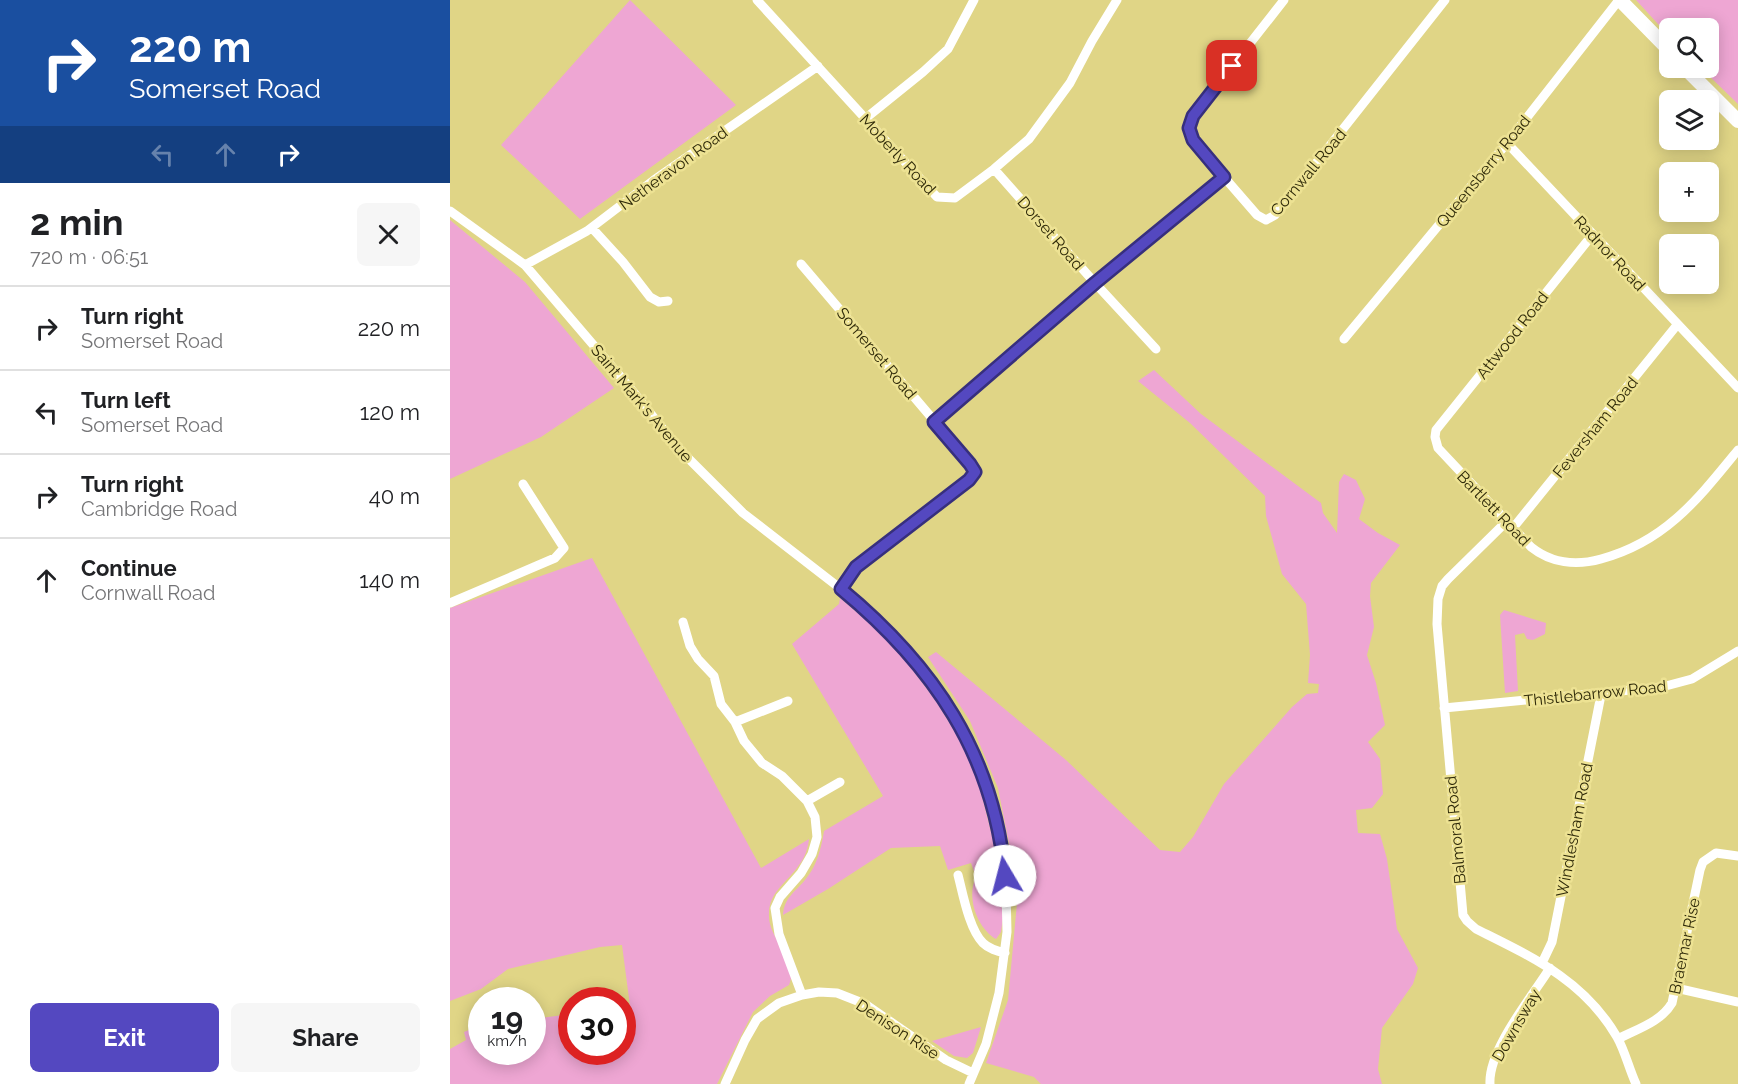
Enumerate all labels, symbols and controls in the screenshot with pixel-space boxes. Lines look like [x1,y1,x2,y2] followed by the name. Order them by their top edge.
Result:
[1659,18,1719,294] map controls
[1659,18,1719,78] button: search
[129,23,251,72] text: 220 m
[30,24,108,102] icon: right
[1206,40,1257,91] pin
[1215,49,1248,82] icon: arrive
[129,73,321,104] text: Somerset Road
[1659,90,1719,150] button: layers
[856,110,940,199] street label: Moberly Road
[1432,111,1534,231] street label: Queensberry Road
[615,123,731,214] street label: Netheravon Road
[1267,125,1350,220] street label: Cornwall Road
[146,138,179,171] icon: left
[209,138,242,171] icon: ahead
[272,138,305,171] icon: right
[1659,162,1719,222] button: +
[1013,193,1088,274] street label: Dorset Road
[30,201,123,243] text: 2 min
[357,203,420,266] button: close
[1570,212,1649,295] street label: Radnor Road
[1659,234,1719,294] button: −
[30,245,148,269] text: 720 m · 06:51
[1472,288,1552,383] street label: Attwood Road
[81,303,184,329] text: Turn right
[833,304,920,403] street label: Somerset Road
[30,312,63,345] icon: right
[358,315,420,341] text: 220 m
[81,329,223,353] text: Somerset Road
[587,341,696,466] street label: Saint Mark's Avenue
[1549,373,1642,482] street label: Feversham Road
[81,387,171,413] text: Turn left
[30,396,63,429] icon: left
[360,399,420,425] text: 120 m
[81,413,223,437] text: Somerset Road
[1453,467,1534,550] street label: Bartlett Road
[81,471,184,497] text: Turn right
[30,480,63,513] icon: right
[369,483,420,509] text: 40 m
[81,497,237,521] text: Cambridge Road
[81,555,177,581] text: Continue
[30,564,63,597] icon: ahead
[359,567,420,593] text: 140 m
[81,581,215,605] text: Cornwall Road
[1523,677,1667,710] street label: Thistlebarrow Road
[1552,761,1597,899] street label: Windlesham Road
[1441,775,1470,885] street label: Balmoral Road
[973,844,1037,908] position arrow
[1665,896,1704,996] street label: Braemar Rise
[1488,985,1545,1065] street label: Downsway
[558,987,636,1065] speed limit sign: 30
[853,996,943,1063] street label: Denison Rise
[491,1001,523,1036] text: 19
[30,1003,219,1072] button: Exit
[231,1003,420,1072] button: Share
[487,1032,527,1050] text: km/h

